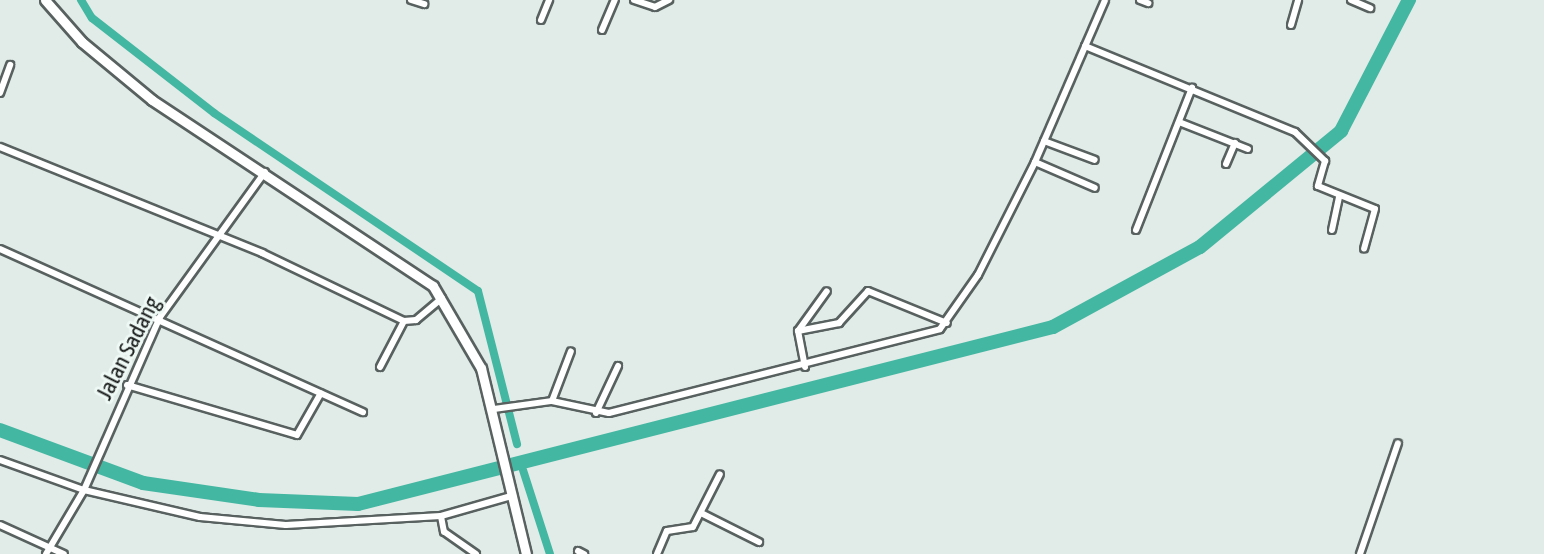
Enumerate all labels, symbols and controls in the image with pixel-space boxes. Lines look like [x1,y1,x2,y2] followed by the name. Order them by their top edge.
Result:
[90,292,166,404] street label: Jalan Sadang

